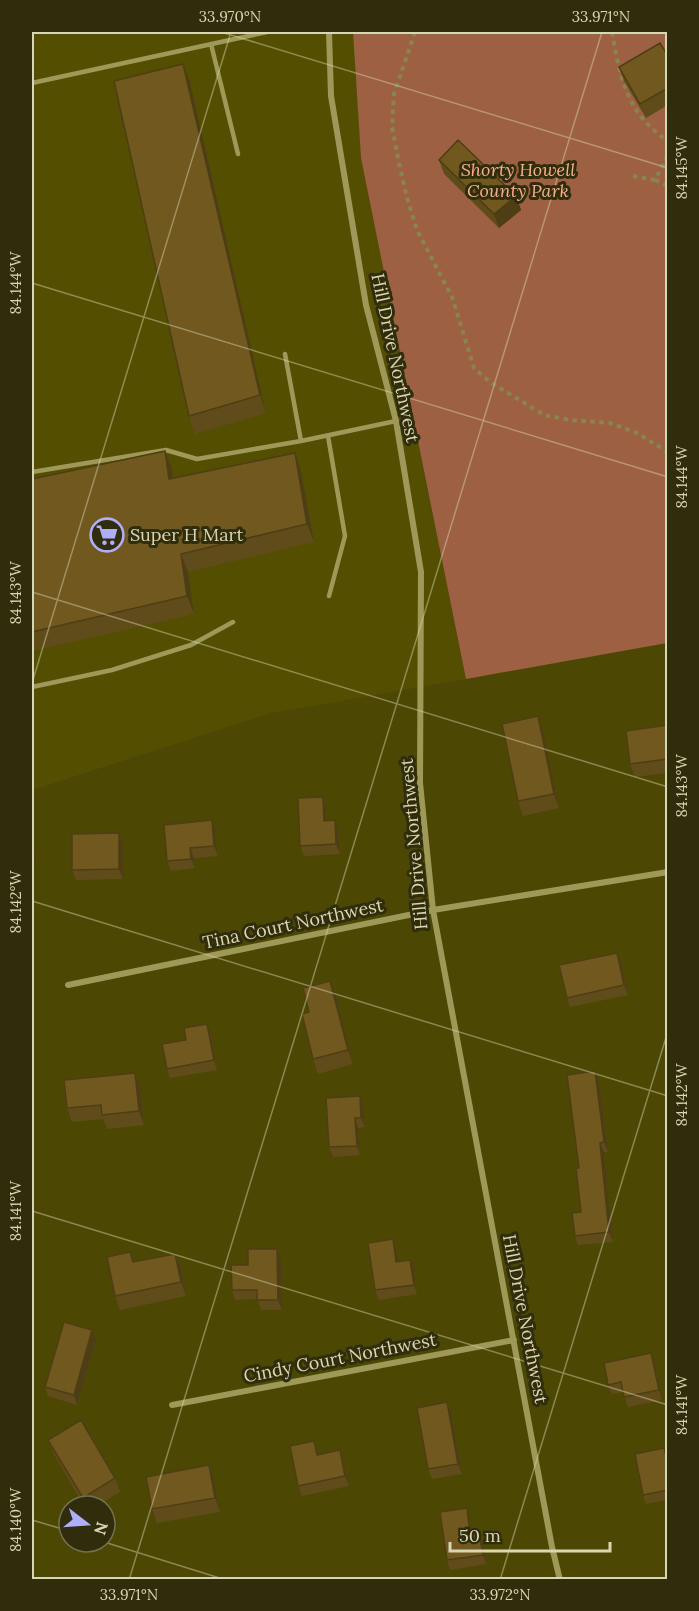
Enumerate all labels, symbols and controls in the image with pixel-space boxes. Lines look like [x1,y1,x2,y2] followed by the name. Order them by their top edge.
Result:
[199,7,261,26] text: 33.970°N
[572,7,630,26] text: 33.971°N
[672,135,691,200] text: 84.145°W
[461,158,575,202] park label: Shorty Howell County Park
[6,251,25,314] text: 84.144°W
[366,271,425,445] street label: Hill Drive Northwest
[672,445,691,508] text: 84.144°W
[89,517,125,553] supermarket icon: Super H Mart
[130,523,243,546] place label: Super H Mart
[6,560,25,625] text: 84.143°W
[672,753,691,818] text: 84.143°W
[395,757,432,931] street label: Hill Drive Northwest
[6,869,25,933] text: 84.142°W
[201,893,385,954] street label: Tina Court Northwest
[672,1062,691,1126] text: 84.142°W
[6,1180,25,1241] text: 84.141°W
[498,1232,553,1406] street label: Hill Drive Northwest
[242,1328,438,1387] street label: Cindy Court Northwest
[672,1374,691,1435] text: 84.141°W
[6,1487,25,1552] text: 84.140°W
[57,1494,117,1554] north arrow
[450,1515,610,1553] scale bar
[90,1520,113,1537] text: N
[459,1524,501,1547] text: 50 m
[100,1585,158,1604] text: 33.971°N
[469,1585,531,1604] text: 33.972°N

